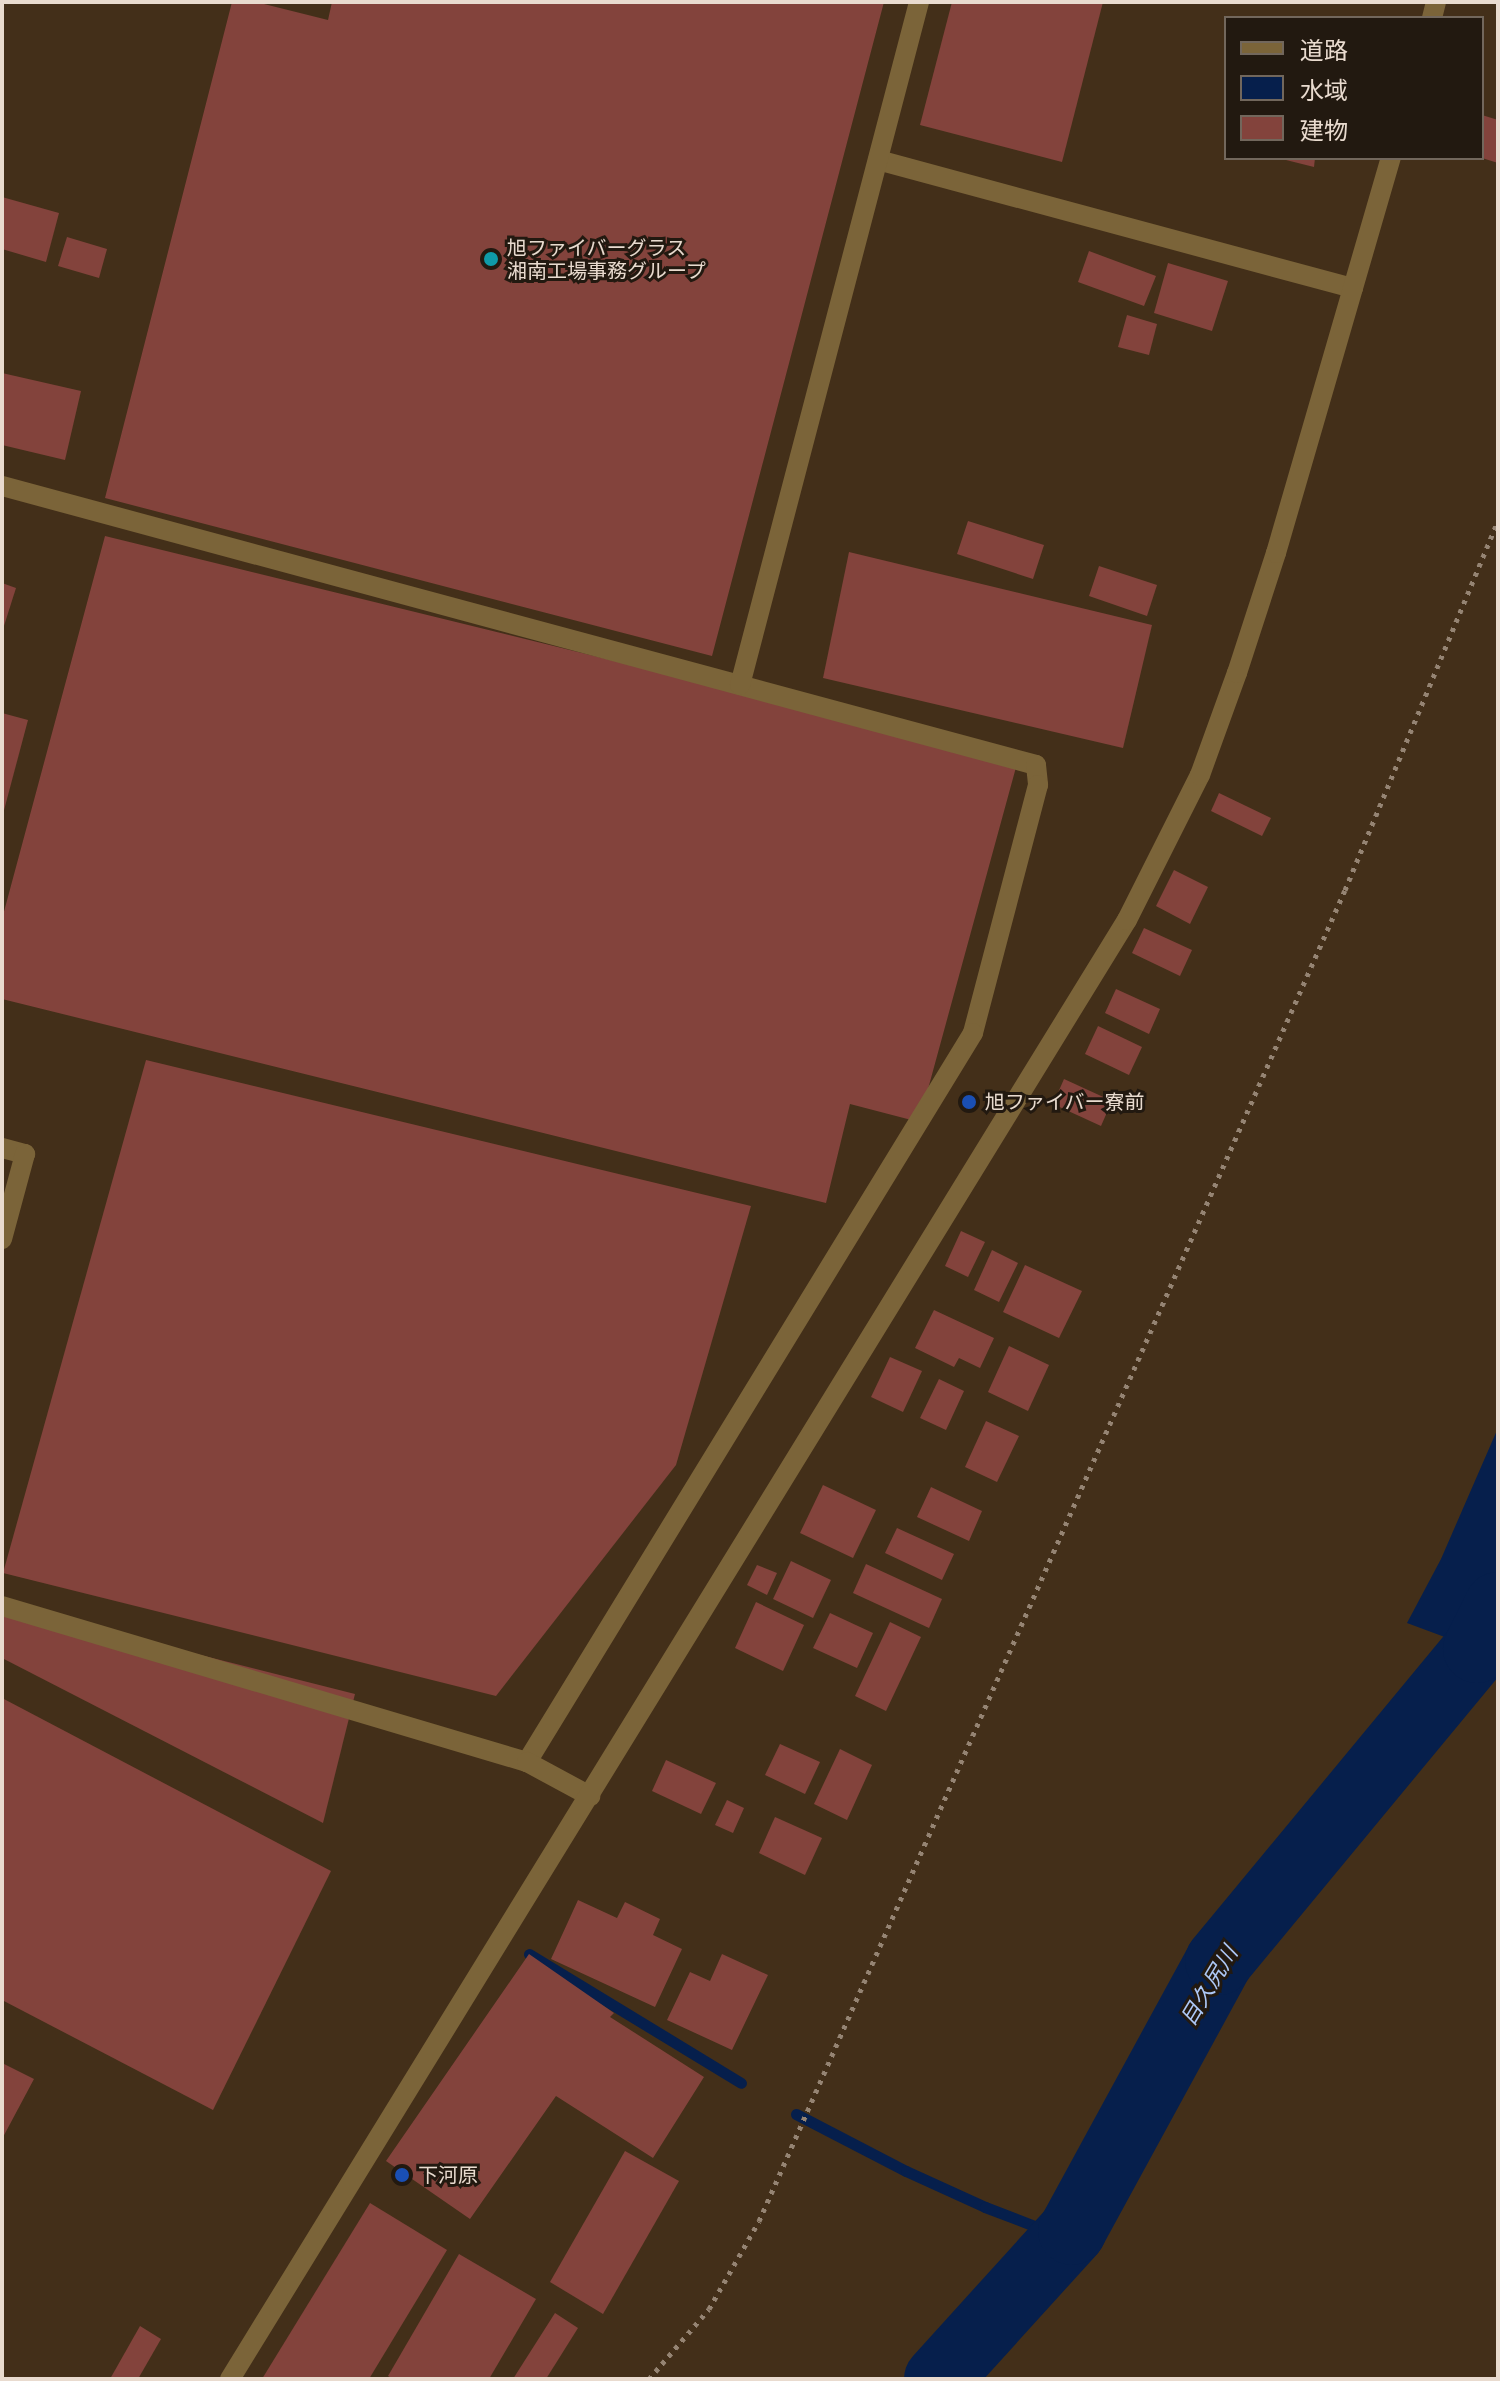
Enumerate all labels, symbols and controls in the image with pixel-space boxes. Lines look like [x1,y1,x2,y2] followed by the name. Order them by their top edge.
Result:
[1224,16,1484,160] legend
[1300,37,1348,65] text: 道路
[1300,77,1348,105] text: 水域
[1300,117,1348,145] text: 建物
[507,236,707,283] place label: 旭ファイバーグラス 湘南工場事務グループ
[482,250,500,268] marker: 旭ファイバーグラス 湘南工場事務グループ
[985,1090,1145,1114] place label: 旭ファイバー寮前
[960,1093,978,1111] marker: 旭ファイバー寮前
[1175,1941,1243,2031] water label: 目久尻川
[418,2163,478,2187] place label: 下河原
[393,2166,411,2184] marker: 下河原

